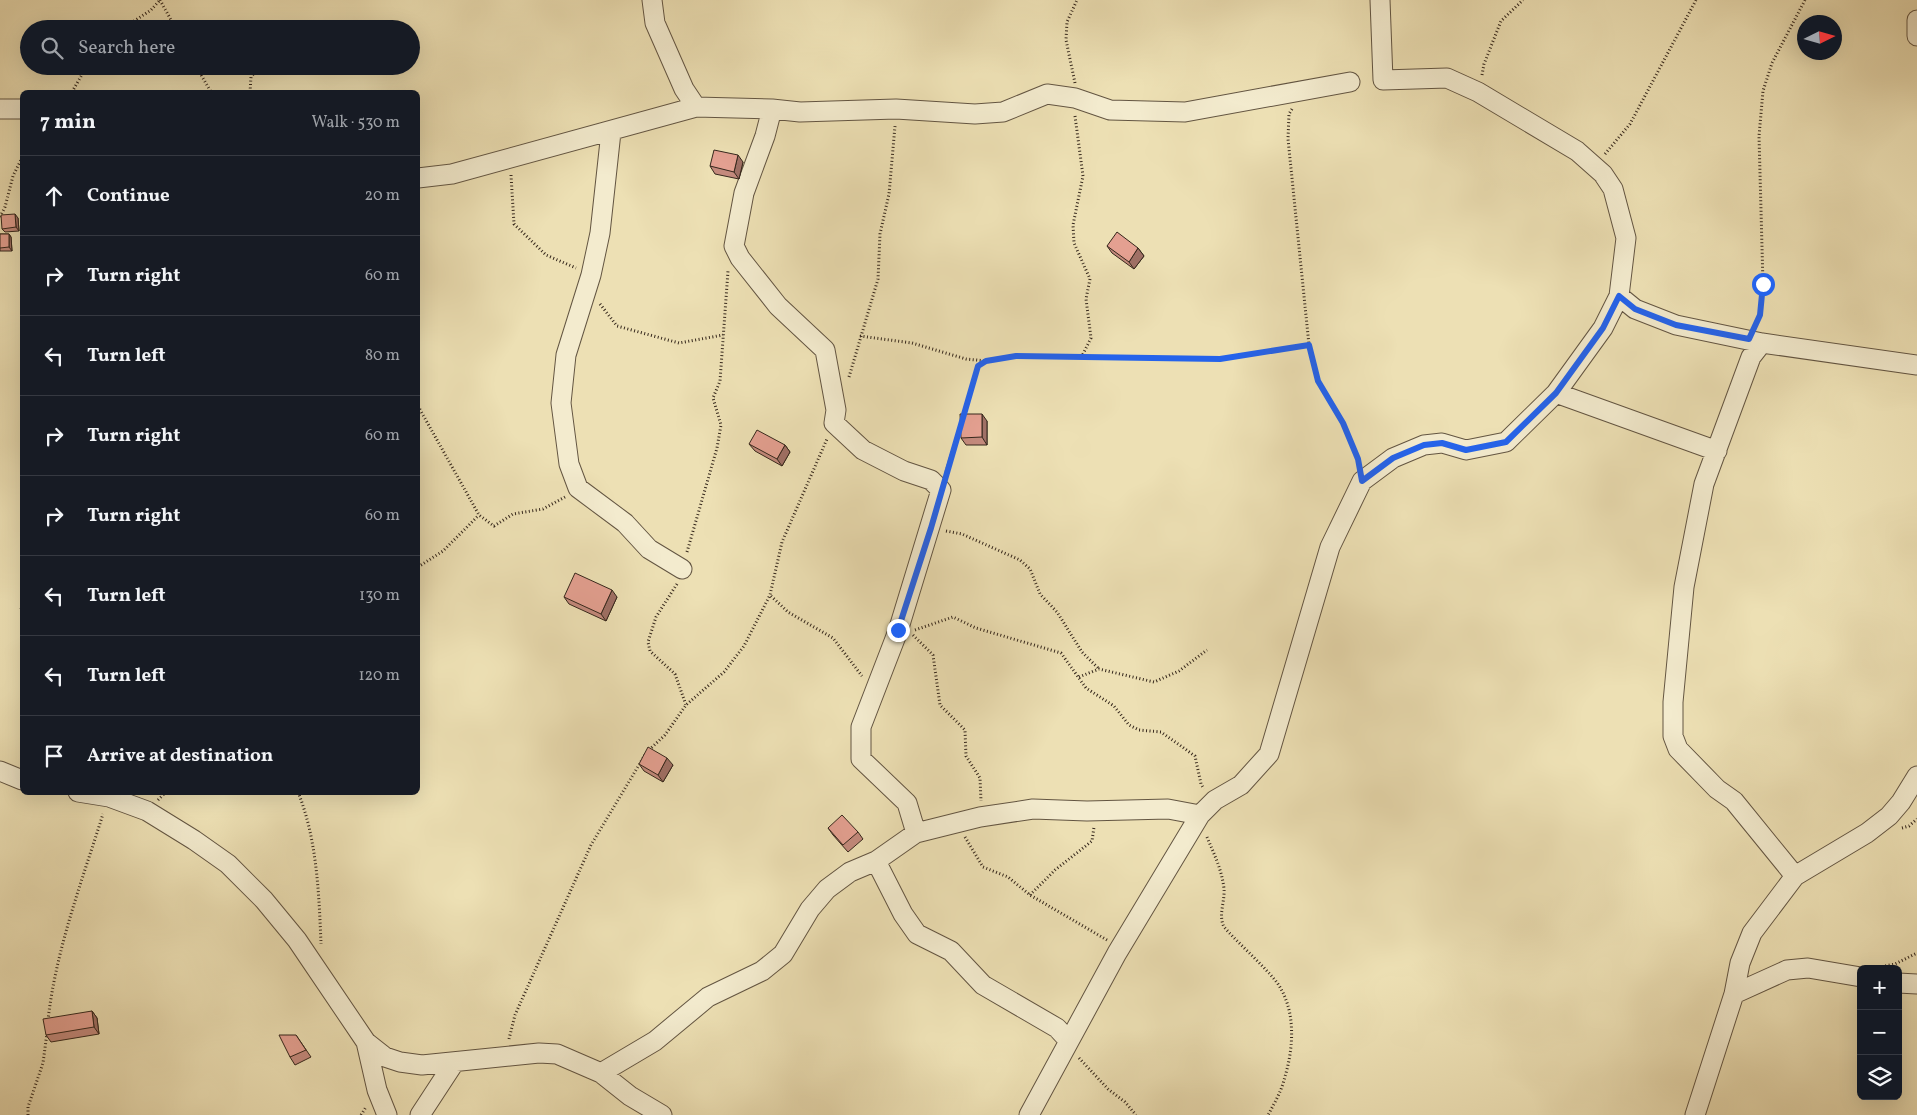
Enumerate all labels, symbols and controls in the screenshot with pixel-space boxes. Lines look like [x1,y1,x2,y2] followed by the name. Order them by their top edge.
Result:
[1797,15,1842,60] north arrow
[20,20,420,75] search box
[38,34,66,62] icon: search
[78,35,175,61] text: Search here
[40,108,96,137] text: 7 min
[312,112,400,134] text: Walk · 530 m
[40,182,68,210] icon: ahead
[87,183,170,209] text: Continue
[365,185,400,207] text: 20 m
[40,262,68,290] icon: right
[87,263,180,289] text: Turn right
[365,265,400,287] text: 60 m
[1752,273,1775,296] route start
[40,342,68,370] icon: left
[87,343,166,369] text: Turn left
[365,345,400,367] text: 80 m
[40,422,68,450] icon: right
[87,423,180,449] text: Turn right
[365,425,400,447] text: 60 m
[40,502,68,530] icon: right
[87,503,180,529] text: Turn right
[365,505,400,527] text: 60 m
[40,582,68,610] icon: left
[87,583,166,609] text: Turn left
[359,585,400,607] text: 130 m
[887,619,910,642] route end
[40,662,68,690] icon: left
[87,663,166,689] text: Turn left
[358,665,400,687] text: 120 m
[40,742,68,770] icon: arrive
[87,743,273,769] text: Arrive at destination
[1857,965,1902,1100] map controls
[1857,965,1902,1010] button: +
[1857,1010,1902,1055] button: −
[1857,1055,1902,1100] button: layers

